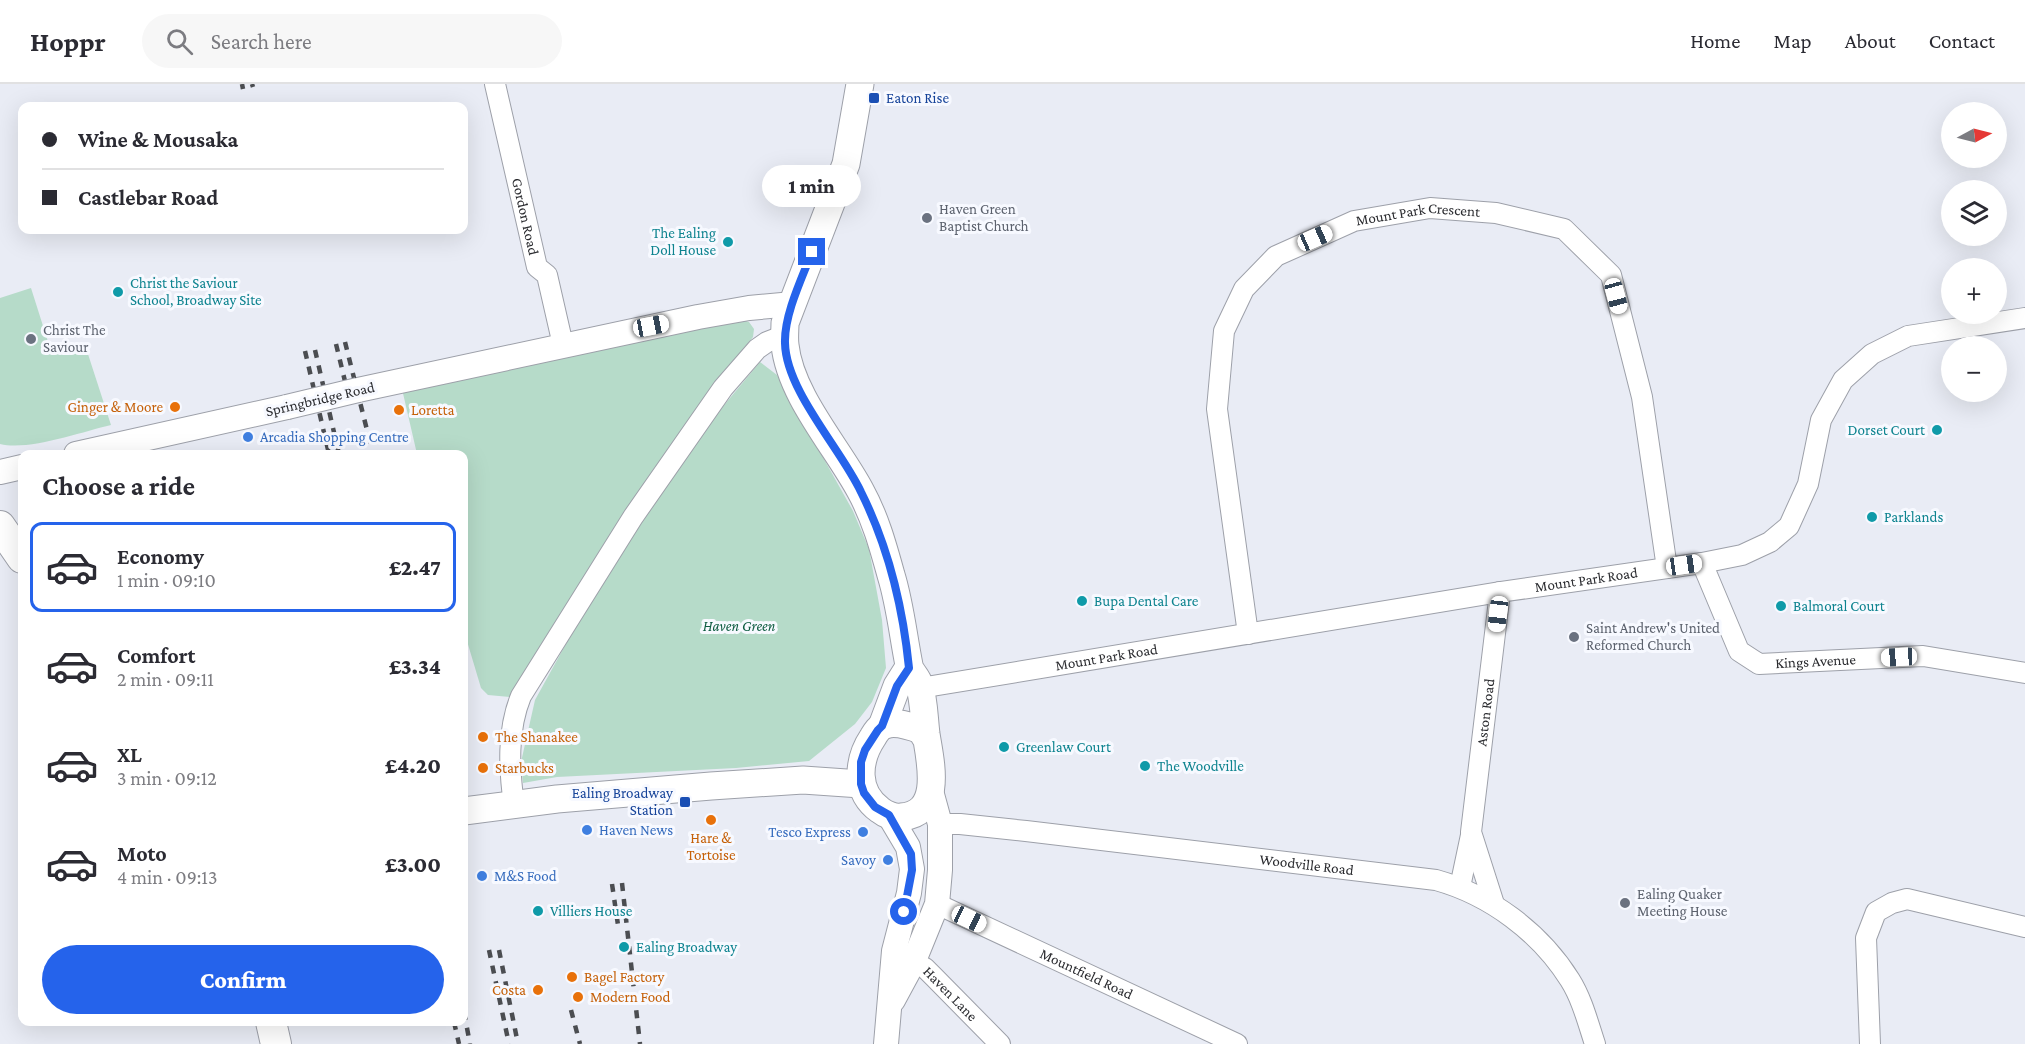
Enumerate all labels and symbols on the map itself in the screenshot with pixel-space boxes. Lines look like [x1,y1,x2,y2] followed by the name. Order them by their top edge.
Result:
[886,90,949,106] place label: Eaton Rise
[867,91,881,105] marker: Eaton Rise
[1941,102,2007,168] north arrow
[762,165,862,207] callout: 1 min
[509,176,542,257] street label: Gordon Road
[1355,200,1482,229] street label: Mount Park Crescent
[939,201,1029,235] place label: Haven Green Baptist Church
[920,211,934,225] marker: Haven Green Baptist Church
[1295,222,1335,254] car
[650,225,716,258] place label: The Ealing Doll House
[721,235,735,249] marker: The Ealing Doll House
[798,238,825,265] route end
[130,275,262,309] place label: Christ the Saviour School, Broadway Site
[1603,276,1629,316] car
[111,285,125,299] marker: Christ the Saviour School, Broadway Site
[632,314,670,338] car
[43,322,106,355] place label: Christ The Saviour
[24,332,38,346] marker: Christ The Saviour
[264,379,376,420] street label: Springbridge Road
[67,399,163,416] place label: Ginger & Moore
[168,400,182,414] marker: Ginger & Moore
[411,402,454,418] place label: Loretta
[392,403,406,417] marker: Loretta
[1848,422,1926,438] place label: Dorset Court
[1930,423,1944,437] marker: Dorset Court
[260,429,409,446] place label: Arcadia Shopping Centre
[241,430,255,444] marker: Arcadia Shopping Centre
[1884,509,1943,525] place label: Parklands
[1865,510,1879,524] marker: Parklands
[1665,554,1703,576] car
[1534,564,1639,595] street label: Mount Park Road
[1094,593,1199,610] place label: Bupa Dental Care
[1075,594,1089,608] marker: Bupa Dental Care
[1487,595,1509,633] car
[1793,598,1886,614] place label: Balmoral Court
[1774,599,1788,613] marker: Balmoral Court
[703,618,776,634] park label: Haven Green
[1586,620,1720,653] place label: Saint Andrew's United Reformed Church
[1567,630,1581,644] marker: Saint Andrew's United Reformed Church
[1054,641,1159,673] street label: Mount Park Road
[1881,647,1917,667] car
[1775,651,1857,671] street label: Kings Avenue
[1473,678,1497,747] street label: Aston Road
[495,729,578,745] place label: The Shanakee
[476,730,490,744] marker: The Shanakee
[1016,739,1112,755] place label: Greenlaw Court
[997,740,1011,754] marker: Greenlaw Court
[1157,758,1244,774] place label: The Woodville
[1138,759,1152,773] marker: The Woodville
[495,760,554,776] place label: Starbucks
[476,761,490,775] marker: Starbucks
[572,785,673,818] place label: Ealing Broadway Station
[678,795,692,809] marker: Ealing Broadway Station
[704,813,718,827] marker: Hare & Tortoise
[599,822,673,838] place label: Haven News
[580,823,594,837] marker: Haven News
[768,824,851,841] place label: Tesco Express
[856,825,870,839] marker: Tesco Express
[686,830,736,863] place label: Hare & Tortoise
[1259,851,1355,878] street label: Woodville Road
[841,852,876,869] place label: Savoy
[881,853,895,867] marker: Savoy
[494,868,557,884] place label: M&S Food
[475,869,489,883] marker: M&S Food
[1637,886,1728,920] place label: Ealing Quaker Meeting House
[1618,896,1632,910] marker: Ealing Quaker Meeting House
[890,898,917,925] route start
[550,903,633,919] place label: Villiers House
[949,903,989,935] car
[531,904,545,918] marker: Villiers House
[636,939,737,956] place label: Ealing Broadway
[617,940,631,954] marker: Ealing Broadway
[1038,945,1136,1002] street label: Mountfield Road
[920,963,981,1024] street label: Haven Lane
[584,969,665,986] place label: Bagel Factory
[565,970,579,984] marker: Bagel Factory
[492,982,526,998] place label: Costa
[531,983,545,997] marker: Costa
[590,989,671,1005] place label: Modern Food
[571,990,585,1004] marker: Modern Food

